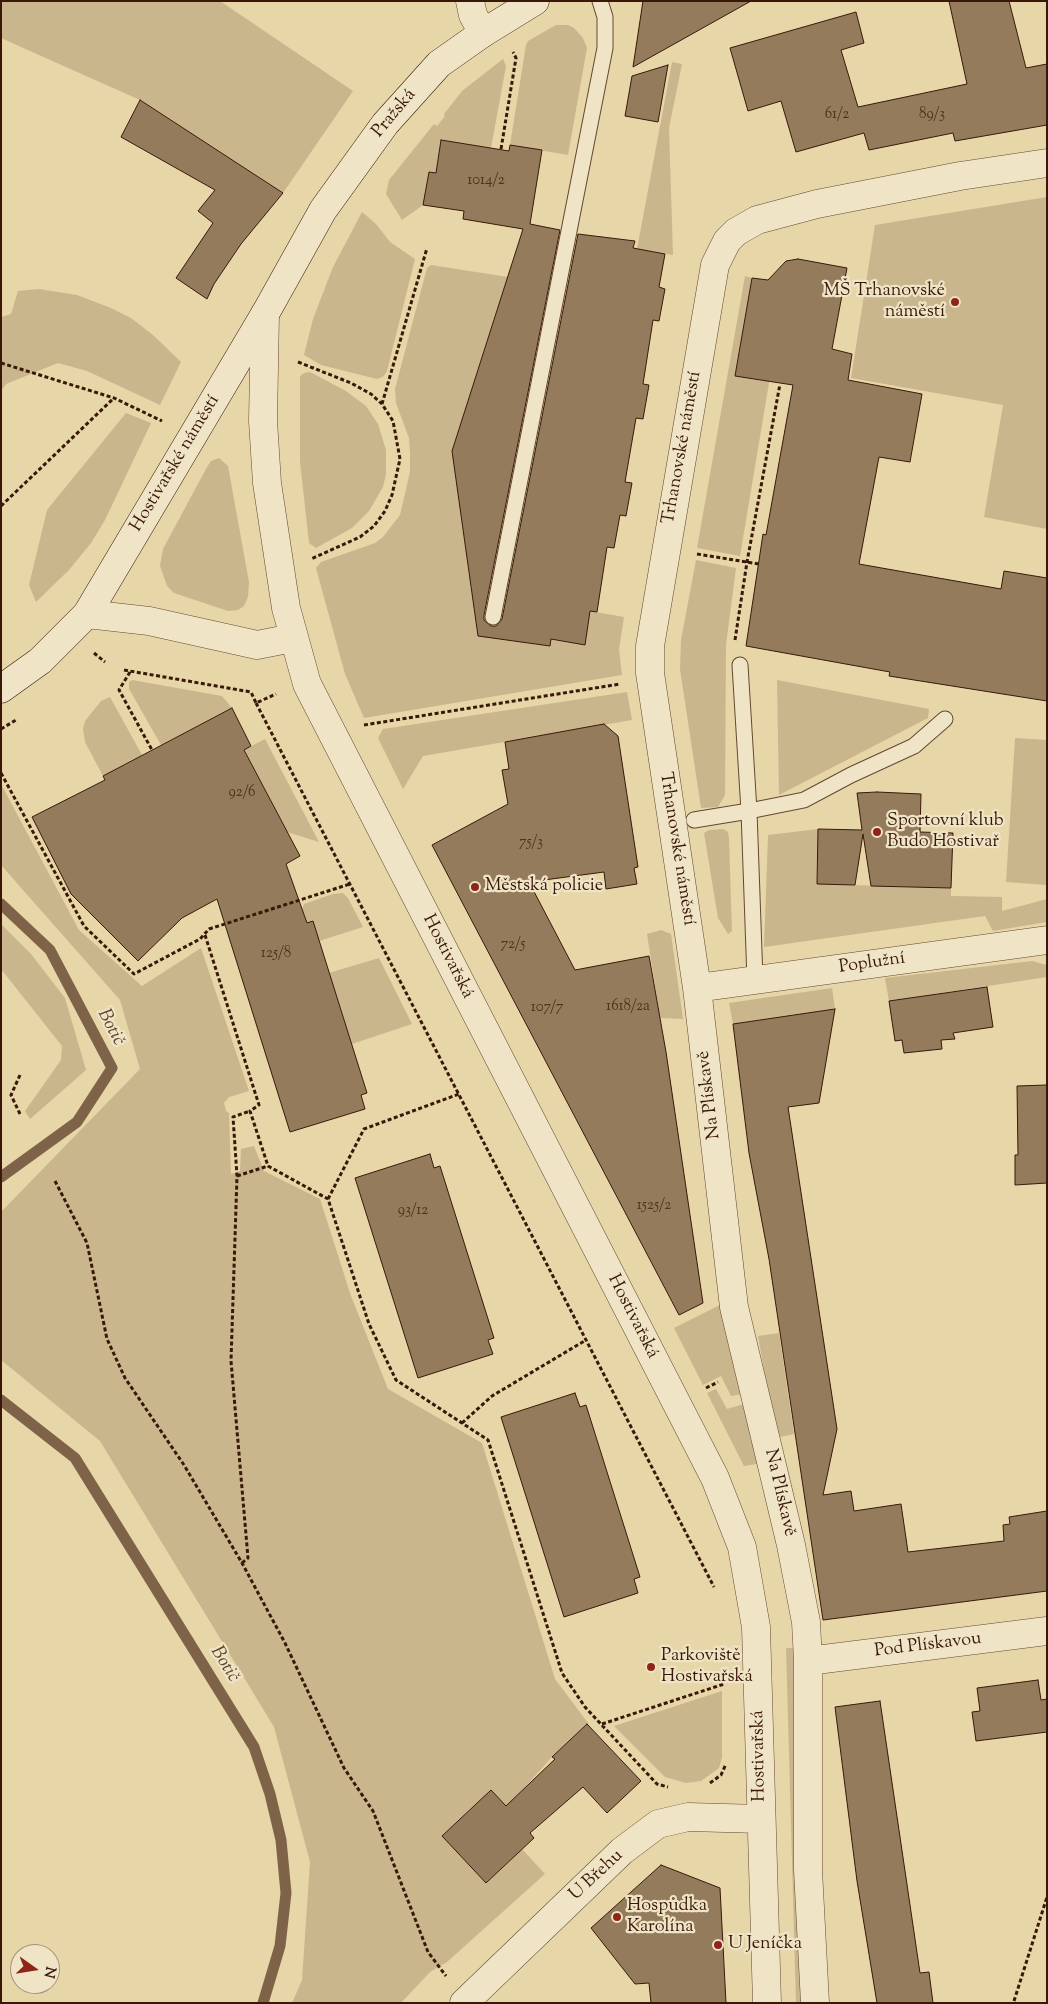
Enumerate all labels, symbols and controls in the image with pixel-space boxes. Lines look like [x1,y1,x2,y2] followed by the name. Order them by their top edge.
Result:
[368,85,422,143] street label: Pražská
[825,106,849,124] house number: 61/2
[919,106,945,124] house number: 89/3
[467,172,505,190] house number: 1014/2
[823,281,945,324] place label: MŠ Trhanovské náměstí
[949,296,961,308] marker: MŠ Trhanovské náměstí
[659,370,707,526] street label: Trhanovské náměstí
[127,392,225,536] street label: Hostivařské náměstí
[653,771,699,927] street label: Trhanovské náměstí
[229,784,255,802] house number: 92/6
[887,811,1003,854] place label: Sportovní klub Budo Hostivař
[871,826,883,838] marker: Sportovní klub Budo Hostivař
[519,834,543,852] house number: 75/3
[485,876,603,898] place label: Městská policie
[469,881,481,893] marker: Městská policie
[417,911,477,1003] street label: Hostivařská
[501,936,525,954] house number: 72/5
[261,945,291,963] house number: 125/8
[837,949,907,979] street label: Poplužní
[606,998,650,1016] house number: 1618/2a
[531,999,563,1017] house number: 107/7
[91,1006,129,1050] water label: Botič
[694,1050,726,1140] street label: Na Plískavě
[637,1197,671,1215] house number: 1525/2
[398,1202,428,1220] house number: 93/12
[602,1271,662,1363] street label: Hostivařská
[758,1447,800,1539] street label: Na Plískavě
[873,1629,983,1663] street label: Pod Plískavou
[204,1643,244,1687] water label: Botič
[661,1646,753,1688] place label: Parkoviště Hostivařská
[645,1661,657,1673] marker: Parkoviště Hostivařská
[748,1710,772,1802] street label: Hostivařská
[566,1846,628,1906] street label: U Břehu
[627,1896,707,1938] place label: Hospůdka Karolína
[611,1911,623,1923] marker: Hospůdka Karolína
[728,1934,802,1956] place label: U Jeníčka
[712,1939,724,1951] marker: U Jeníčka
[10,1944,60,1994] north arrow
[38,1964,60,1980] text: N

